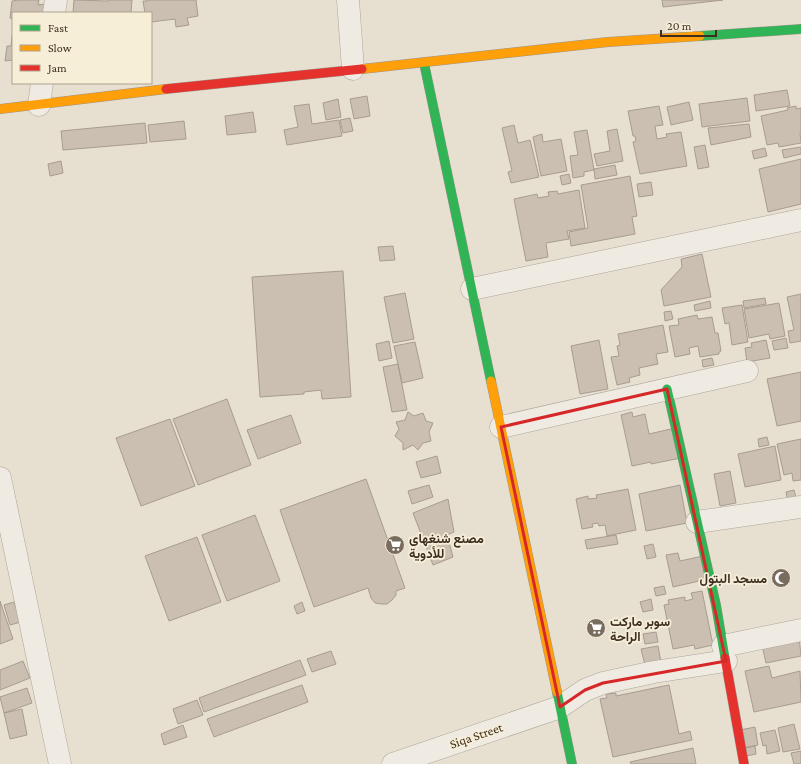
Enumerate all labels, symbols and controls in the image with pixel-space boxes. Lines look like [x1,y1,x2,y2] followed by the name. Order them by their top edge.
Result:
[12,12,152,84] legend
[661,12,716,38] scale bar
[667,19,692,33] text: 20 m
[48,21,69,35] text: Fast
[48,41,72,55] text: Slow
[47,61,67,75] text: Jam
[409,531,484,562] place label: مصنع شنغهاي للأدوية
[384,534,406,556] supermarket icon: مصنع شنغهاي للأدوية
[770,567,792,589] mosque icon: مسجد البتول
[700,571,767,587] place label: مسجد البتول
[610,614,670,645] place label: سوبر ماركت الراحة
[585,617,607,639] supermarket icon: سوبر ماركت الراحة
[448,719,505,752] street label: Siqa Street

